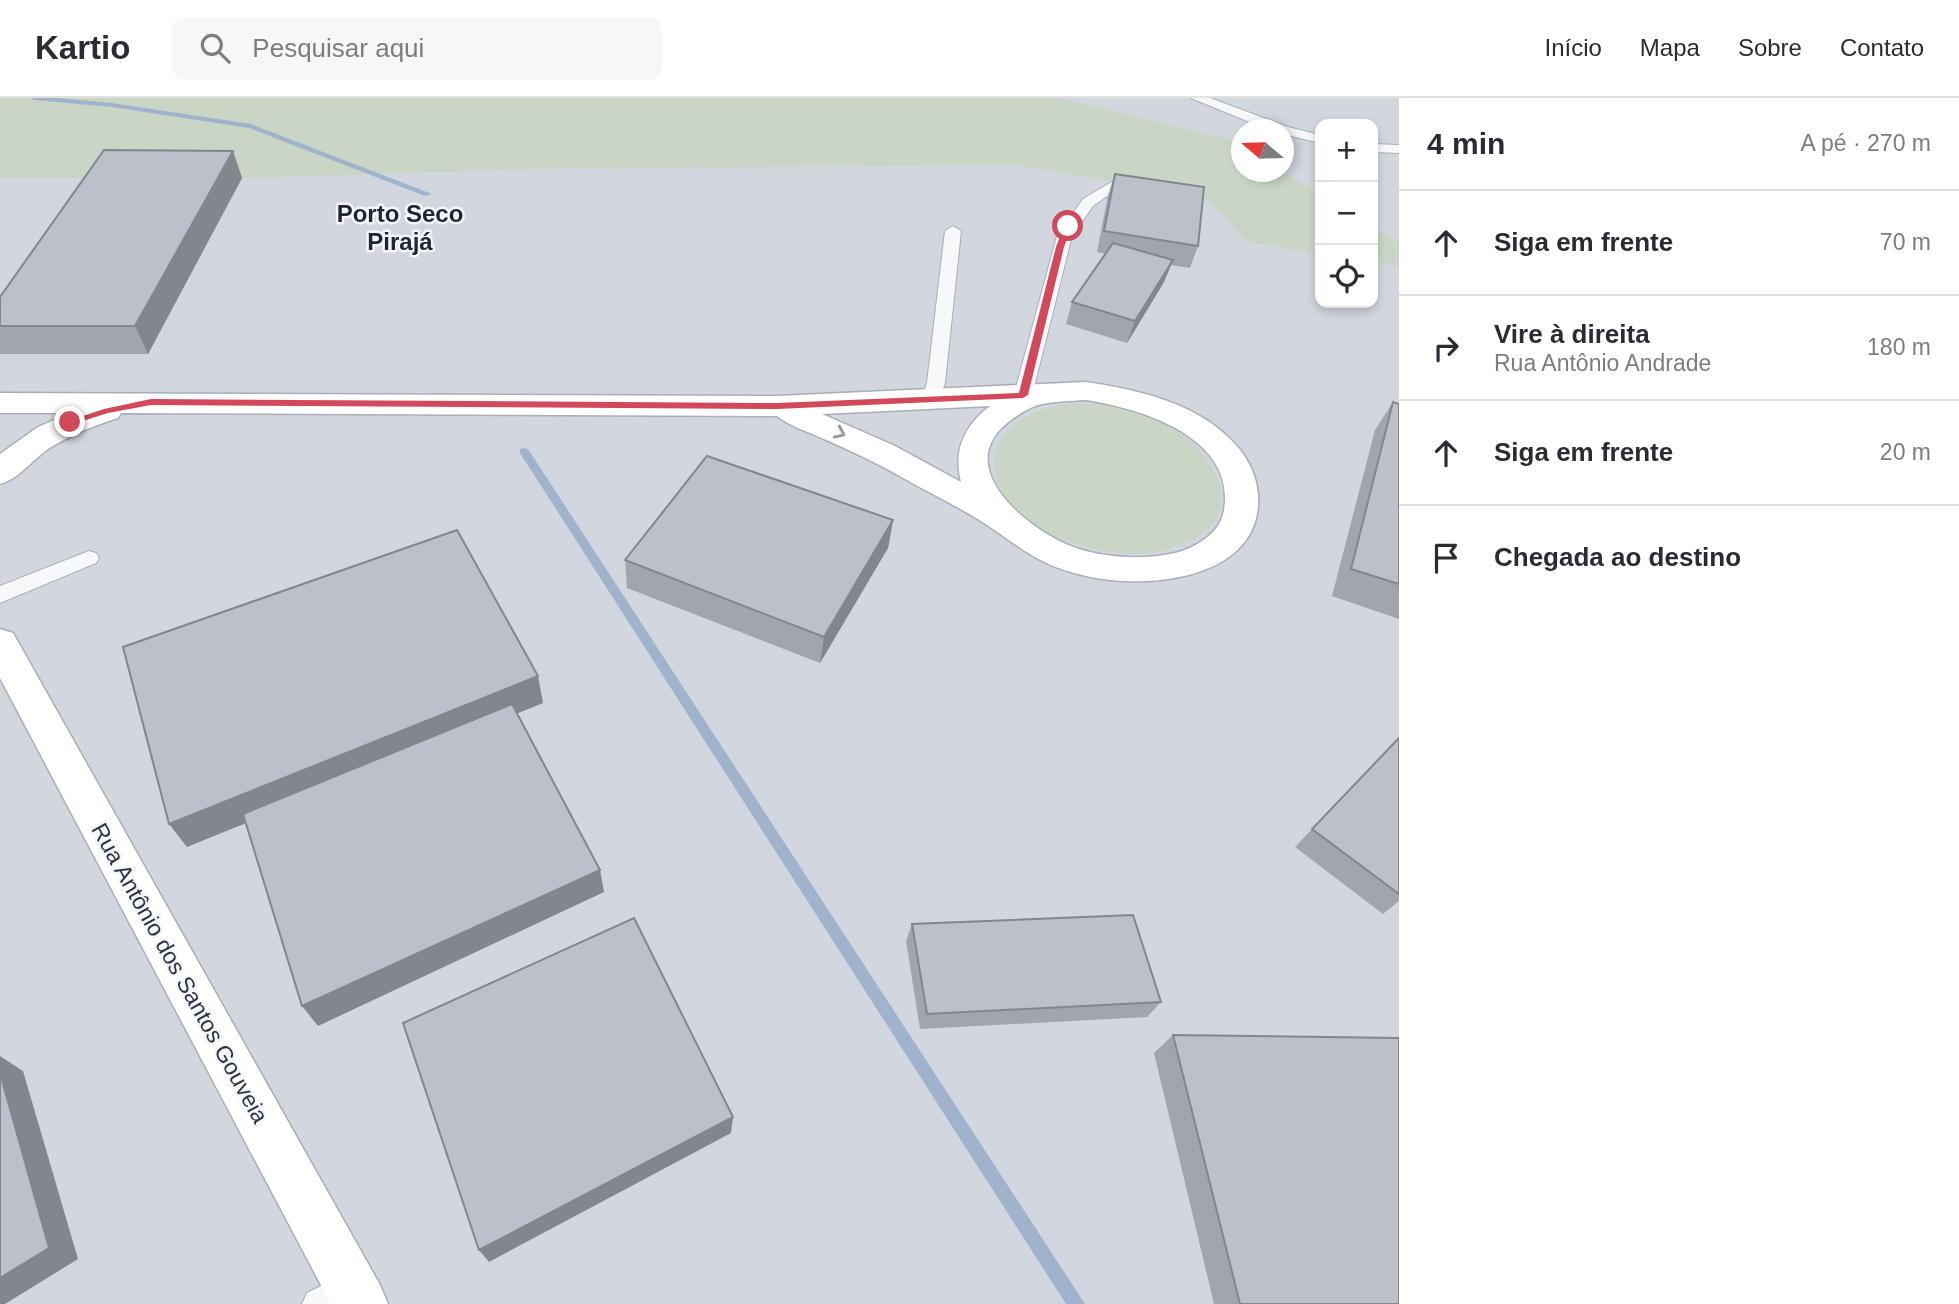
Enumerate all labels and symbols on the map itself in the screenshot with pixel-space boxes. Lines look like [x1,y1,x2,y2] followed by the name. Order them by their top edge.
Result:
[1231,119,1294,182] north arrow
[337,200,463,255] district label: Porto Seco Pirajá
[1052,210,1083,241] route start
[54,406,85,437] route end
[833,425,845,439] one-way arrow
[86,819,274,1128] street label: Rua Antônio dos Santos Gouveia

